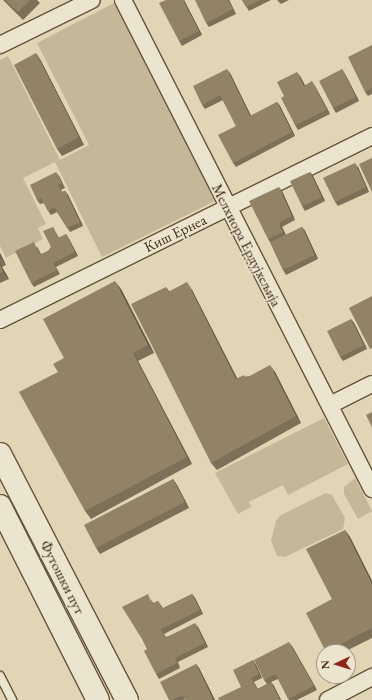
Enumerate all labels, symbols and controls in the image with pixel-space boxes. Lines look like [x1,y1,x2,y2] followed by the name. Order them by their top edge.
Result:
[208,181,286,309] street label: Мелхиора Ердујхељија
[141,210,209,256] street label: Киш Ернеа
[37,537,89,617] street label: Футошки пут
[316,644,356,684] north arrow
[318,660,332,670] text: N

